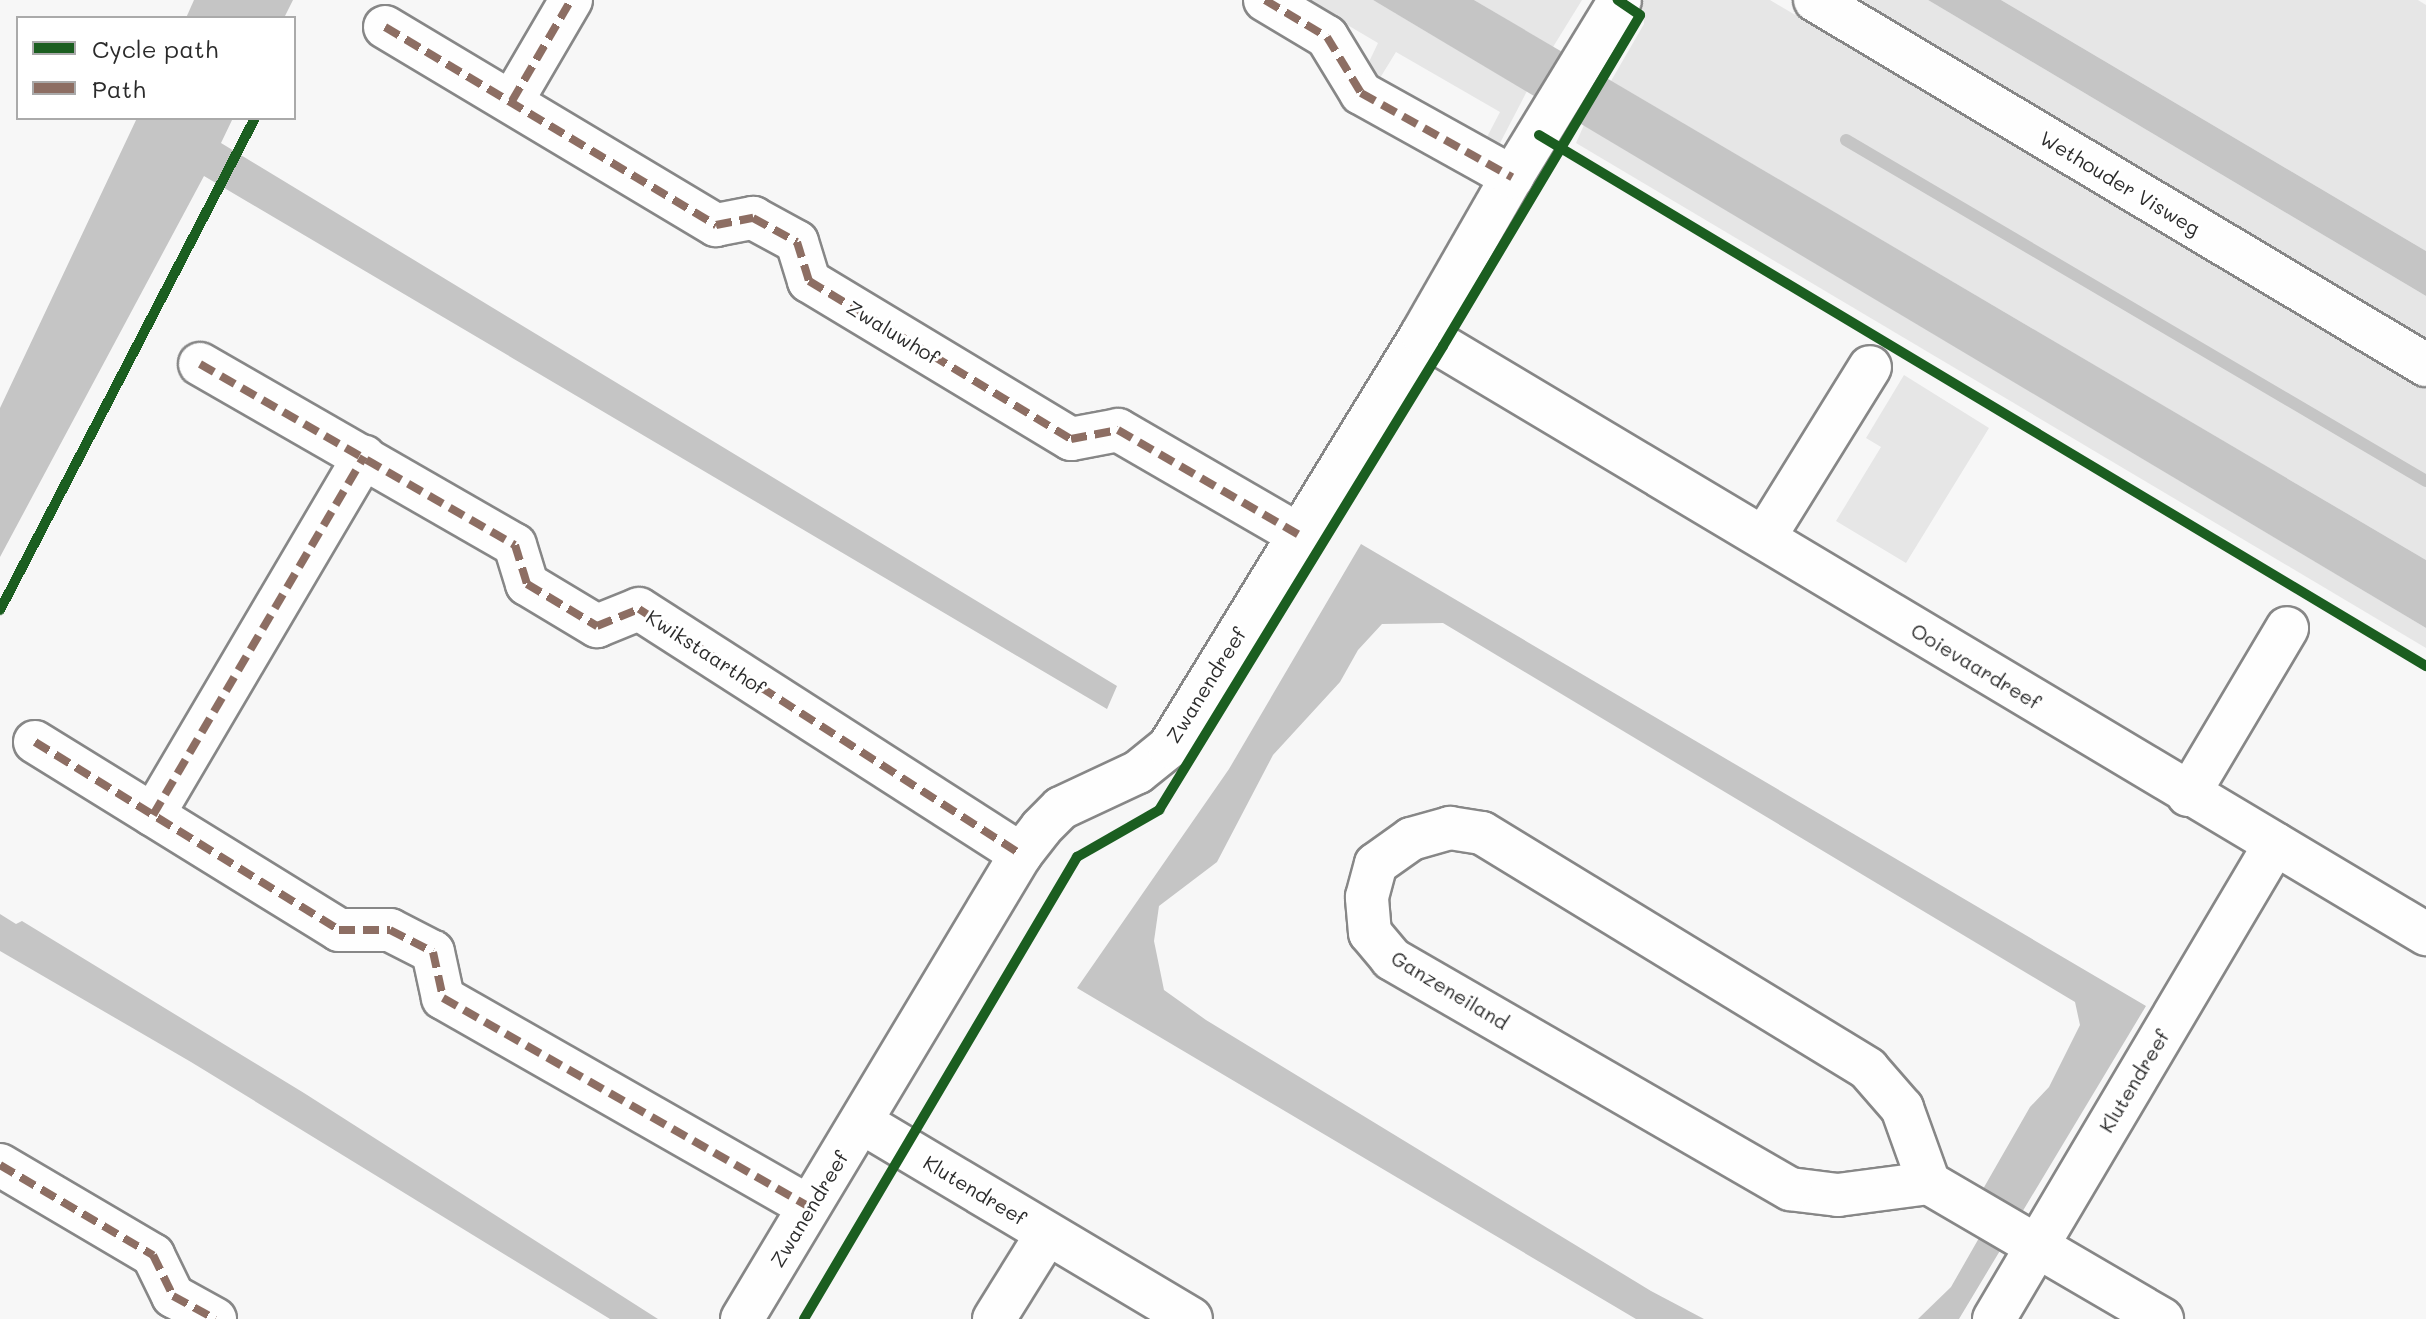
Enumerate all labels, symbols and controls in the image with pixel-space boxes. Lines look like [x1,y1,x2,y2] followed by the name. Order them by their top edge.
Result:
[16,16,296,120] legend
[92,33,218,64] text: Cycle path
[92,73,146,104] text: Path
[2036,126,2204,240] street label: Wethouder Visweg
[842,295,944,369] street label: Zwaluwhof
[642,604,770,700] street label: Kwikstaarthof
[1907,618,2045,714] street label: Ooievaardreef
[1161,623,1251,747] street label: Zwanendreef
[1387,946,1513,1034] street label: Ganzeneiland
[2094,1025,2174,1137] street label: Klutendreef
[765,1147,853,1271] street label: Zwanendreef
[919,1150,1031,1230] street label: Klutendreef

